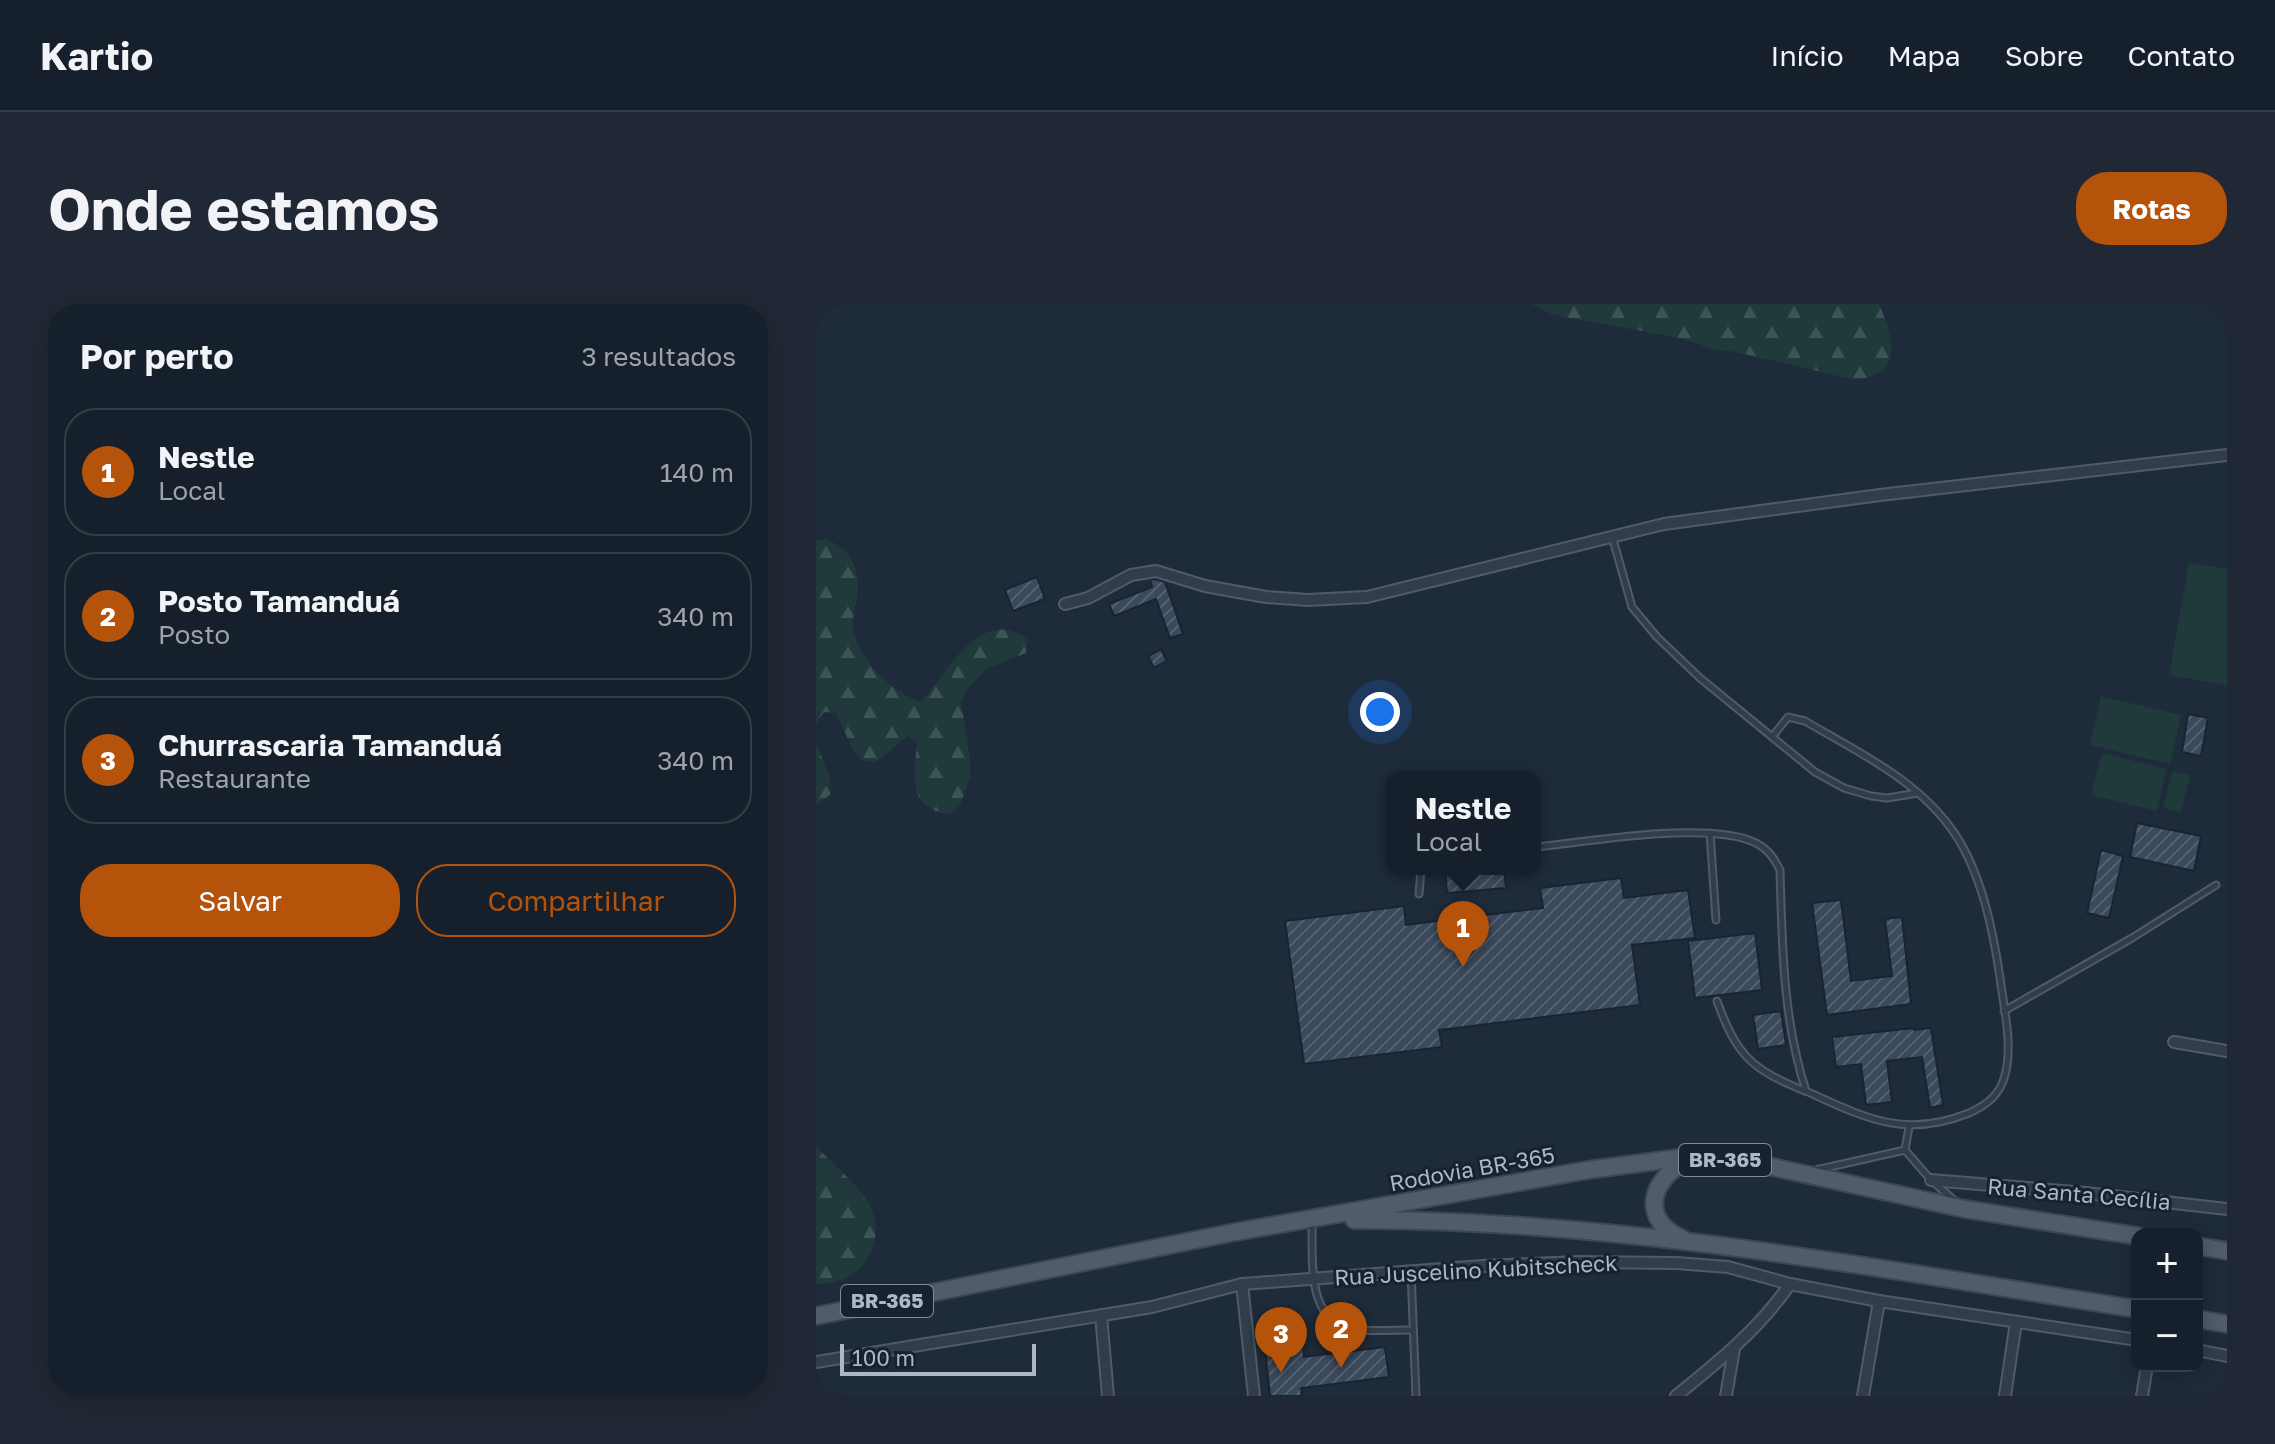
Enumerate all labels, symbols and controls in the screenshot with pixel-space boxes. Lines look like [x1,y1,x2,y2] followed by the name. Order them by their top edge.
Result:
[40,33,153,78] text: Kartio
[1771,39,1844,72] text: Início
[1888,39,1961,72] text: Mapa
[2005,39,2083,72] text: Sobre
[2127,39,2235,72] text: Contato
[2076,172,2227,245] button: Rotas
[48,175,439,242] text: Onde estamos
[80,336,234,376] text: Por perto
[582,341,736,372] text: 3 resultados
[158,439,255,475] text: Nestle
[101,457,115,488] text: 1
[660,457,734,488] text: 140 m
[158,475,225,506] text: Local
[158,583,400,619] text: Posto Tamanduá
[100,601,116,632] text: 2
[657,601,734,632] text: 340 m
[158,619,230,650] text: Posto
[1360,692,1400,732] your location
[158,727,502,763] text: Churrascaria Tamanduá
[100,745,116,776] text: 3
[657,745,734,776] text: 340 m
[158,763,311,794] text: Restaurante
[1385,771,1541,875] popup
[1415,790,1511,826] text: Nestle
[1415,826,1482,857] text: Local
[80,864,400,937] button: Salvar
[416,864,736,937] button: Compartilhar
[1437,901,1489,967] pin: 1
[1387,1141,1557,1196] street label: Rodovia BR-365
[1679,1144,1771,1176] road number: BR-365
[1986,1172,2172,1215] street label: Rua Santa Cecília
[2131,1228,2203,1372] map controls
[2131,1228,2203,1300] button: +
[1334,1249,1618,1290] street label: Rua Juscelino Kubitscheck
[841,1285,933,1317] road number: BR-365
[2131,1300,2203,1372] button: −
[1315,1302,1367,1368] pin: 2
[1255,1307,1307,1373] pin: 3
[840,1340,1036,1376] scale bar
[852,1344,915,1371] text: 100 m

